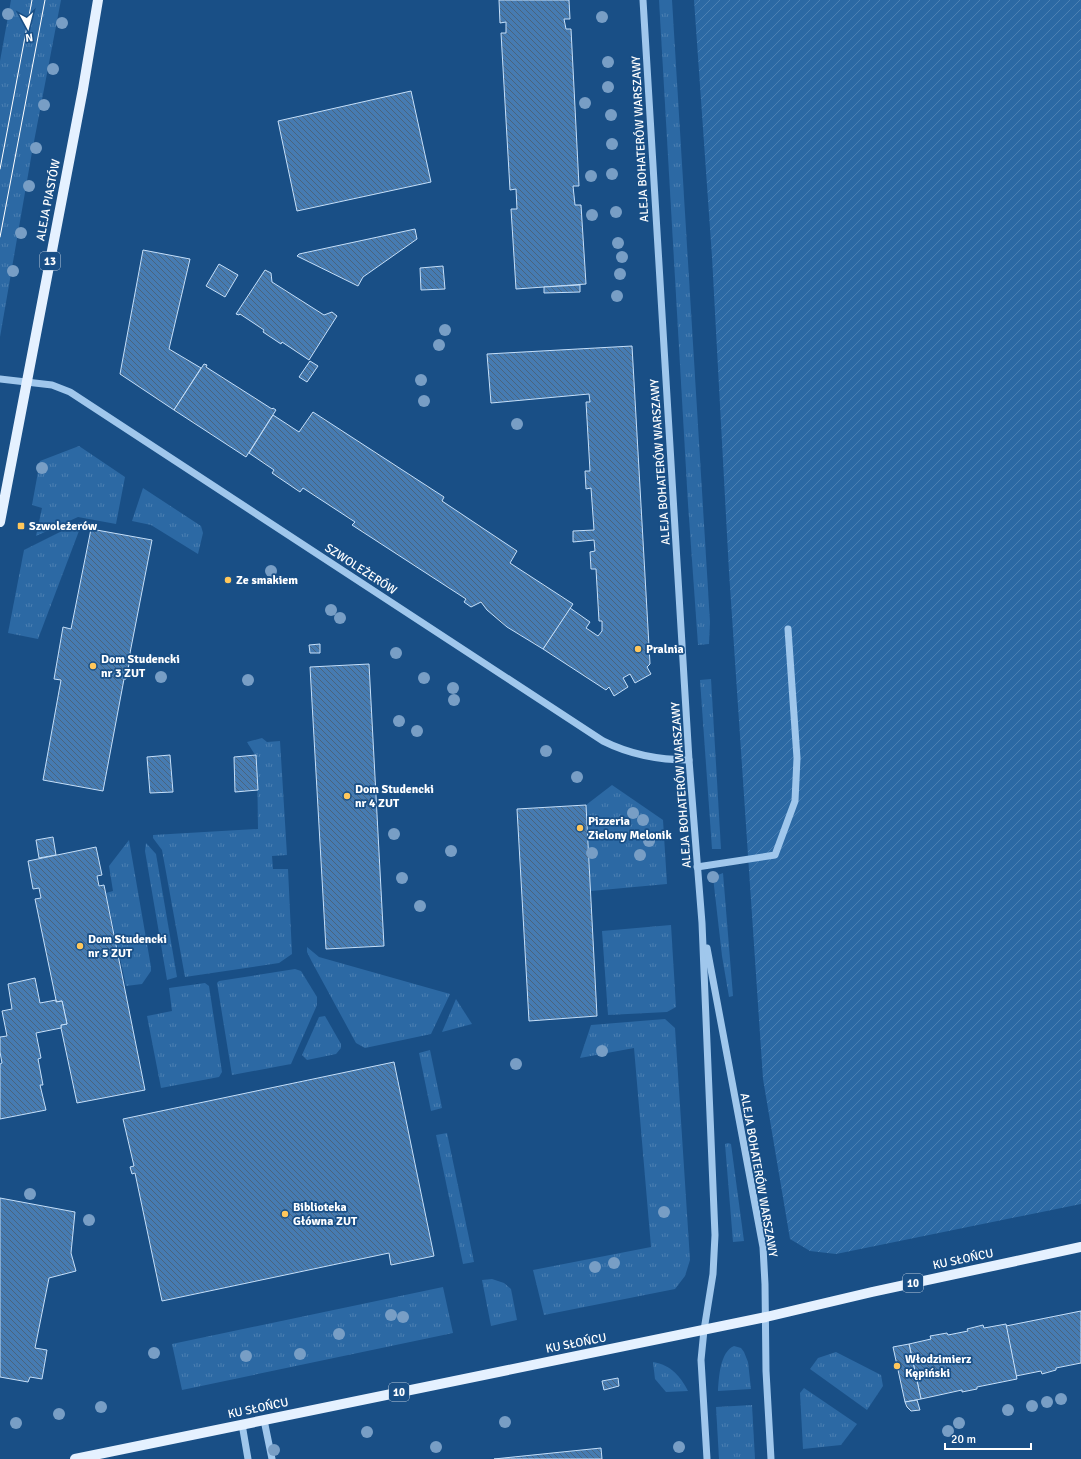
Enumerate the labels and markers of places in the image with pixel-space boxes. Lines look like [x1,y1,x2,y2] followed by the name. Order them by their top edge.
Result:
[29,519,98,534] place label: Szwoleżerów
[16,521,26,531] marker: Szwoleżerów
[236,573,298,588] place label: Ze smakiem
[223,575,233,585] marker: Ze smakiem
[646,642,684,657] place label: Pralnia
[633,644,643,654] marker: Pralnia
[101,652,180,681] place label: Dom Studencki nr 3 ZUT
[88,661,98,671] marker: Dom Studencki nr 3 ZUT
[355,782,434,811] place label: Dom Studencki nr 4 ZUT
[342,791,352,801] marker: Dom Studencki nr 4 ZUT
[588,814,672,843] place label: Pizzeria Zielony Melonik
[575,823,585,833] marker: Pizzeria Zielony Melonik
[88,932,167,961] place label: Dom Studencki nr 5 ZUT
[75,941,85,951] marker: Dom Studencki nr 5 ZUT
[293,1200,358,1229] place label: Biblioteka Główna ZUT
[280,1209,290,1219] marker: Biblioteka Główna ZUT
[905,1352,972,1381] place label: Włodzimierz Kępiński
[892,1361,902,1371] marker: Włodzimierz Kępiński

